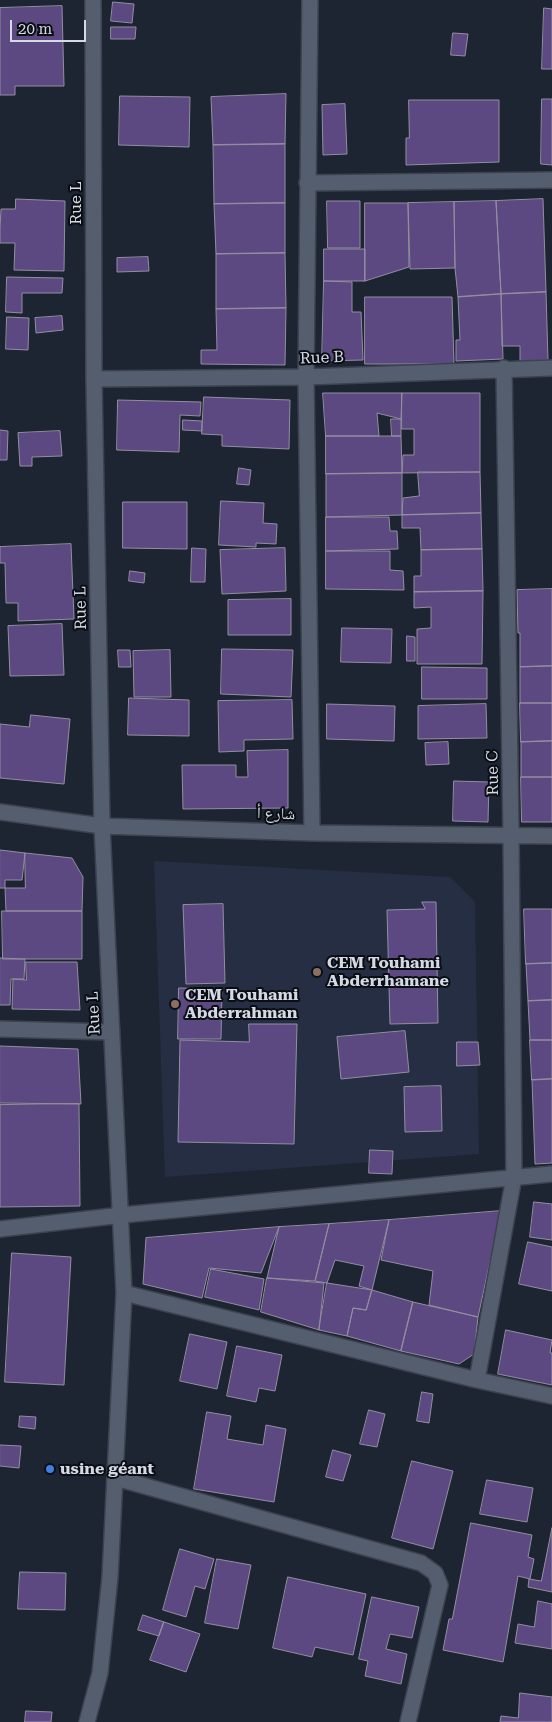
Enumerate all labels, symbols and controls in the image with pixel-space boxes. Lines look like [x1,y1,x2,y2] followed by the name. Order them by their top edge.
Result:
[12,10,89,42] scale bar
[18,20,52,38] text: 20 m
[66,181,86,225] street label: Rue L
[300,348,344,368] street label: Rue B
[71,586,91,630] street label: Rue L
[483,750,503,796] street label: Rue C
[257,804,295,824] street label: شارع أ
[327,953,449,991] place label: CEM Touhami Abderrhamane
[311,966,323,978] marker: CEM Touhami Abderrhamane
[185,985,298,1023] place label: CEM Touhami Abderrahman
[83,991,105,1035] street label: Rue L
[169,998,181,1010] marker: CEM Touhami Abderrahman
[60,1459,154,1479] place label: usine géant
[44,1463,56,1475] marker: usine géant

